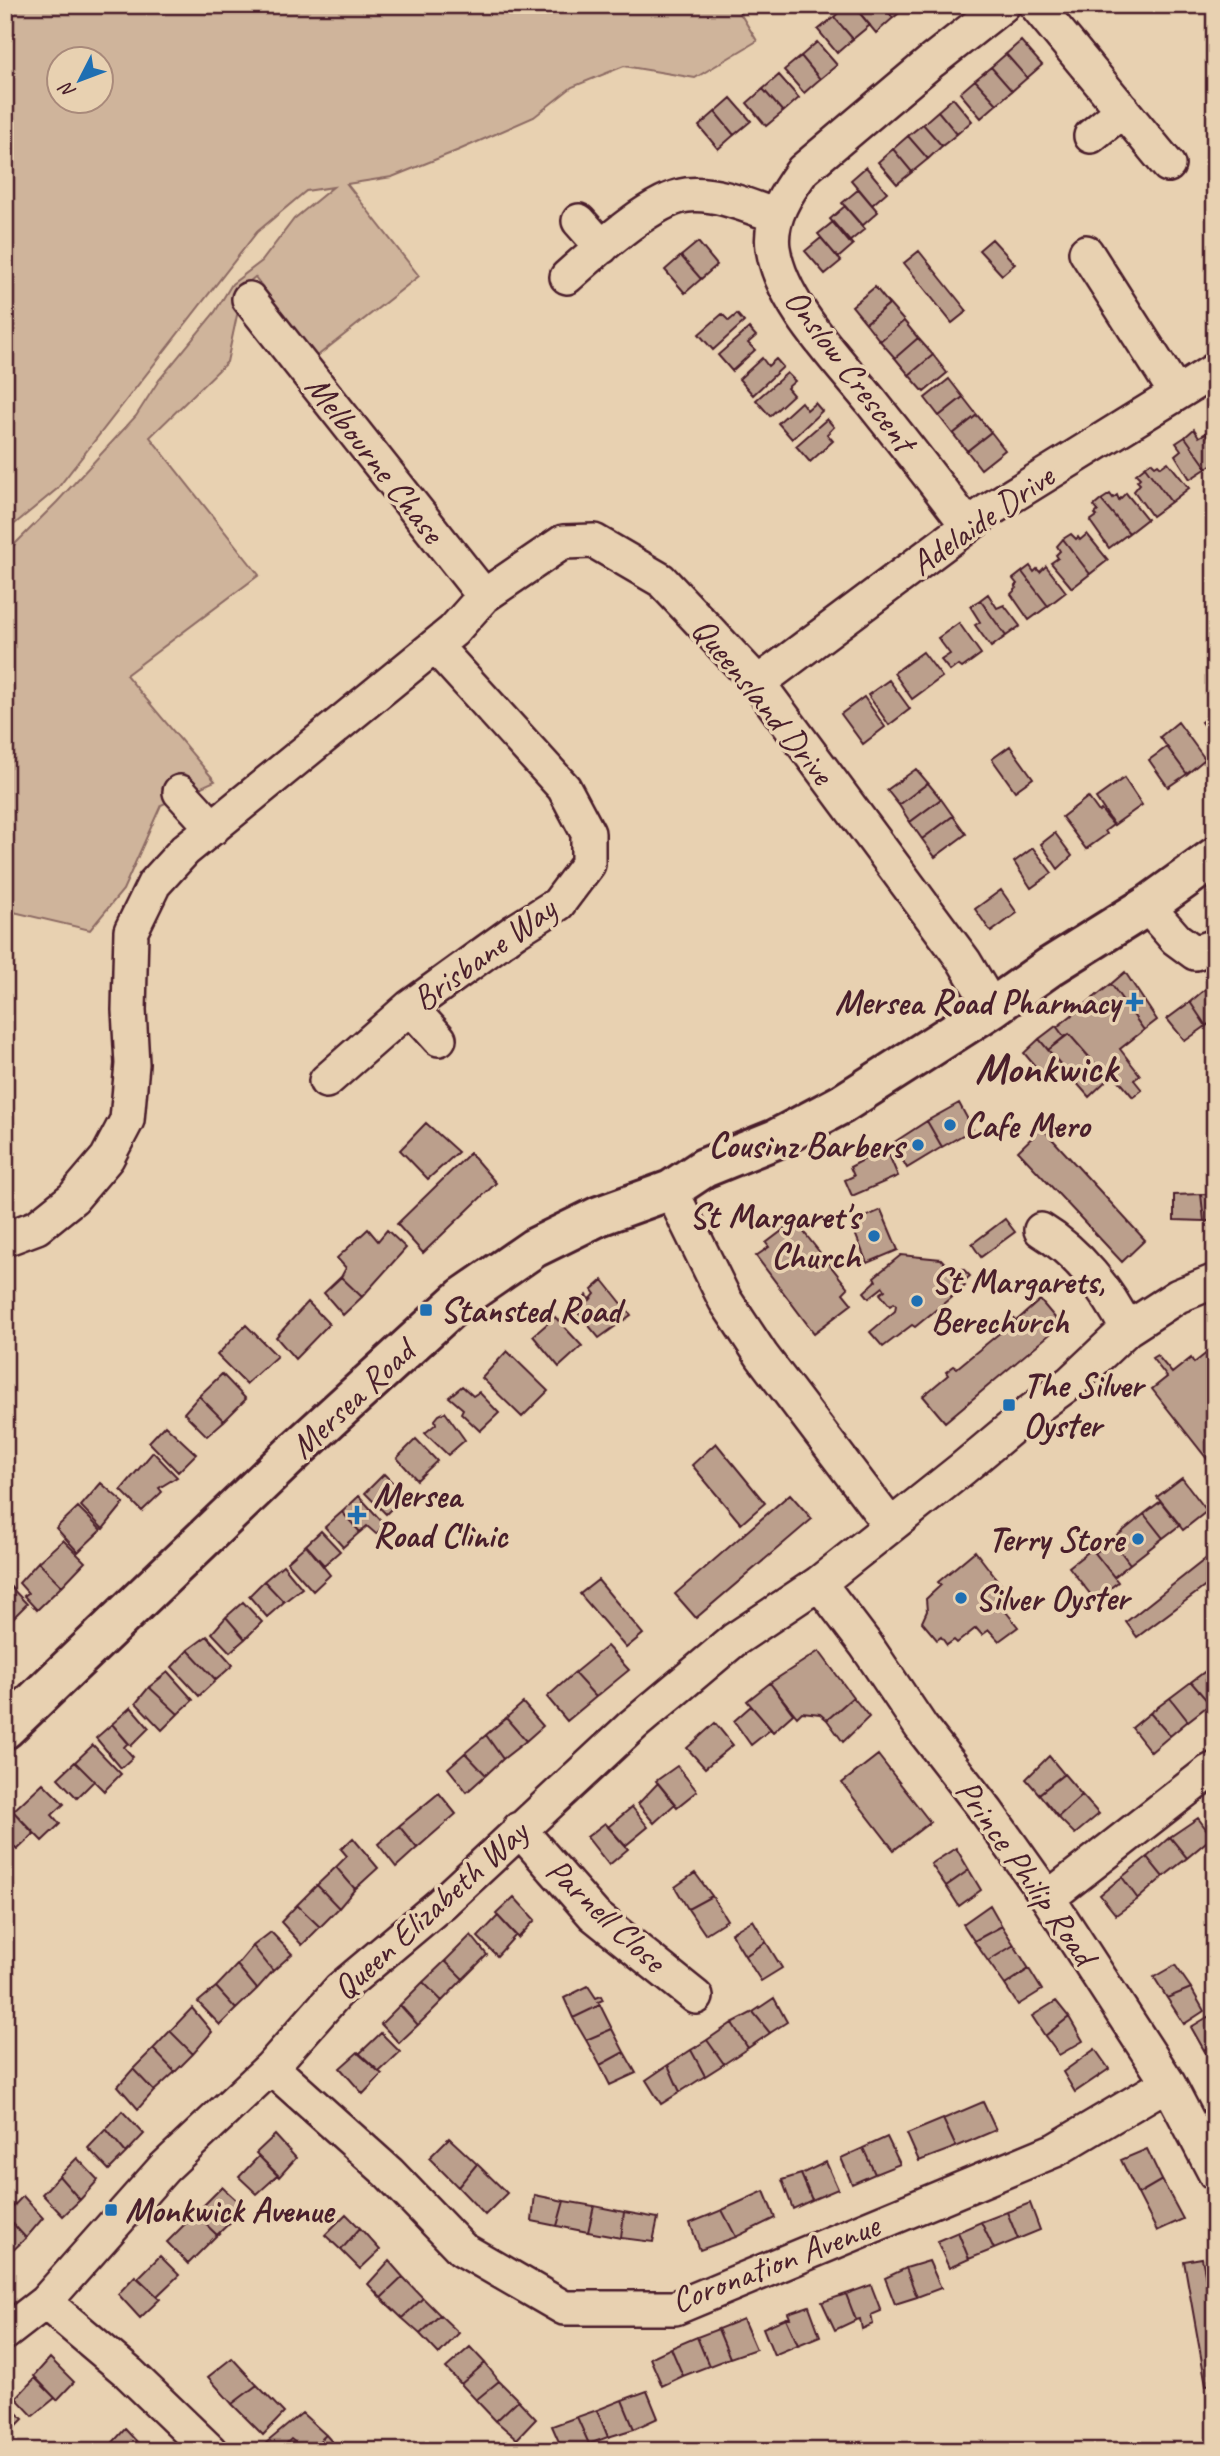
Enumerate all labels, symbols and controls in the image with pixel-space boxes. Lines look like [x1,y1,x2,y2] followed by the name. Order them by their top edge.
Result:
[46,46,116,116] north arrow
[53,76,81,103] text: N
[774,279,929,464] street label: Onslow Crescent
[295,366,456,554] street label: Melbourne Chase
[901,453,1065,586] street label: Adelaide Drive
[682,608,846,796] street label: Queensland Drive
[403,886,566,1021] street label: Brisbane Way
[835,980,1124,1025] place label: Mersea Road Pharmacy
[1126,994,1142,1010] marker: Mersea Road Pharmacy
[975,1042,1120,1095] district label: Monkwick
[964,1103,1092,1148] place label: Cafe Mero
[942,1117,958,1133] marker: Cafe Mero
[708,1123,908,1168] place label: Cousinz Barbers
[910,1137,926,1153] marker: Cousinz Barbers
[689,1194,864,1279] place label: St Margaret's Church
[866,1228,882,1244] marker: St Margaret's Church
[931,1259,1105,1344] place label: St Margarets, Berechurch
[440,1288,626,1333] place label: Stansted Road
[909,1293,925,1309] marker: St Margarets, Berechurch
[418,1302,434,1318] marker: Stansted Road
[280,1326,427,1468] street label: Mersea Road
[1023,1363,1146,1448] place label: The Silver Oyster
[1001,1397,1017,1413] marker: The Silver Oyster
[373,1473,509,1558] place label: Mersea Road Clinic
[347,1505,367,1525] marker: Mersea Road Clinic
[988,1517,1126,1562] place label: Terry Store
[1130,1531,1146,1547] marker: Terry Store
[975,1576,1132,1621] place label: Silver Oyster
[953,1590,969,1606] marker: Silver Oyster
[945,1770,1110,1978] street label: Prince Philip Road
[323,1808,539,2010] street label: Queen Elizabeth Way
[536,1848,677,1984] street label: Parnell Close
[125,2188,335,2233] place label: Monkwick Avenue
[103,2202,119,2218] marker: Monkwick Avenue
[665,2202,888,2323] street label: Coronation Avenue

